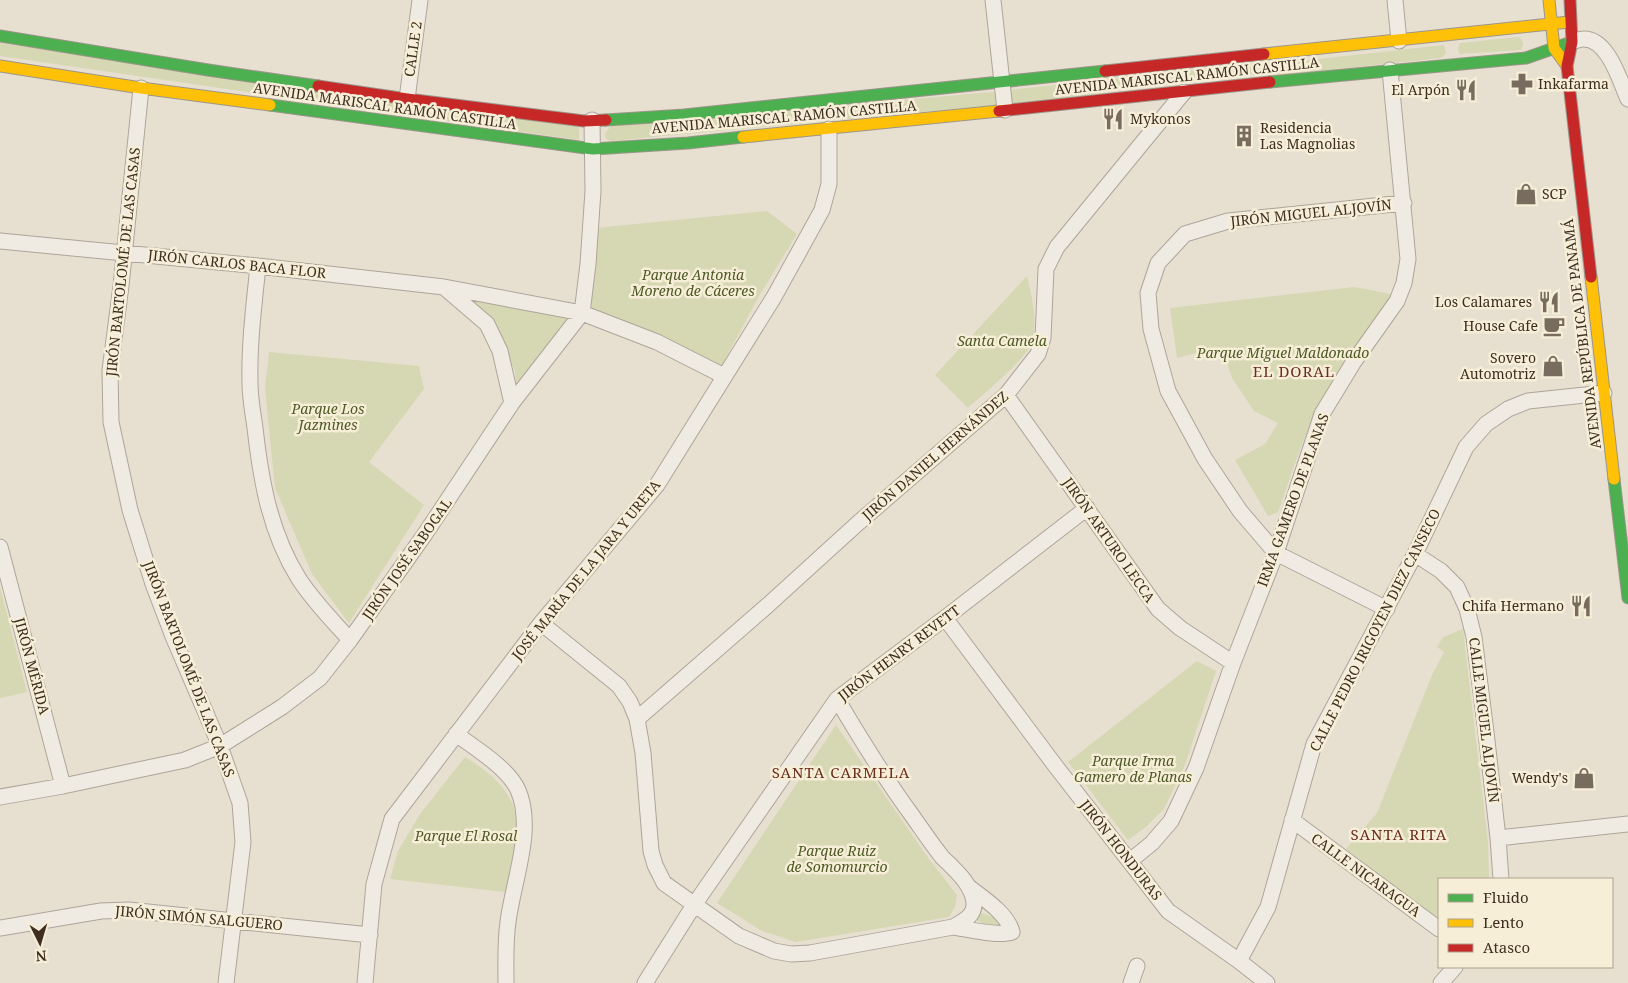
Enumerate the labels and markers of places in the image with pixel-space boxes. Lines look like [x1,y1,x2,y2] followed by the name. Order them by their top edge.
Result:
[1509,71,1535,97] pharmacy icon: Inkafarma
[1538,74,1609,93] place label: Inkafarma
[1453,77,1479,103] restaurant icon: El Arpón
[1391,80,1450,99] place label: El Arpón
[1100,106,1126,132] restaurant icon: Mykonos
[1130,109,1190,128] place label: Mykonos
[1260,118,1355,153] place label: Residencia Las Magnolias
[1231,123,1257,149] building icon: Residencia Las Magnolias
[1513,181,1539,207] shop icon: SCP
[1542,184,1567,203] place label: SCP
[1536,289,1562,315] restaurant icon: Los Calamares
[1435,292,1532,311] place label: Los Calamares
[1541,313,1567,339] cafe icon: House Cafe
[1463,316,1538,335] place label: House Cafe
[1460,348,1536,383] place label: Sovero Automotriz
[1540,353,1566,379] shop icon: Sovero Automotriz
[1568,593,1594,619] restaurant icon: Chifa Hermano
[1462,596,1564,615] place label: Chifa Hermano
[1571,765,1597,791] shop icon: Wendy's
[1512,768,1568,787] place label: Wendy's

